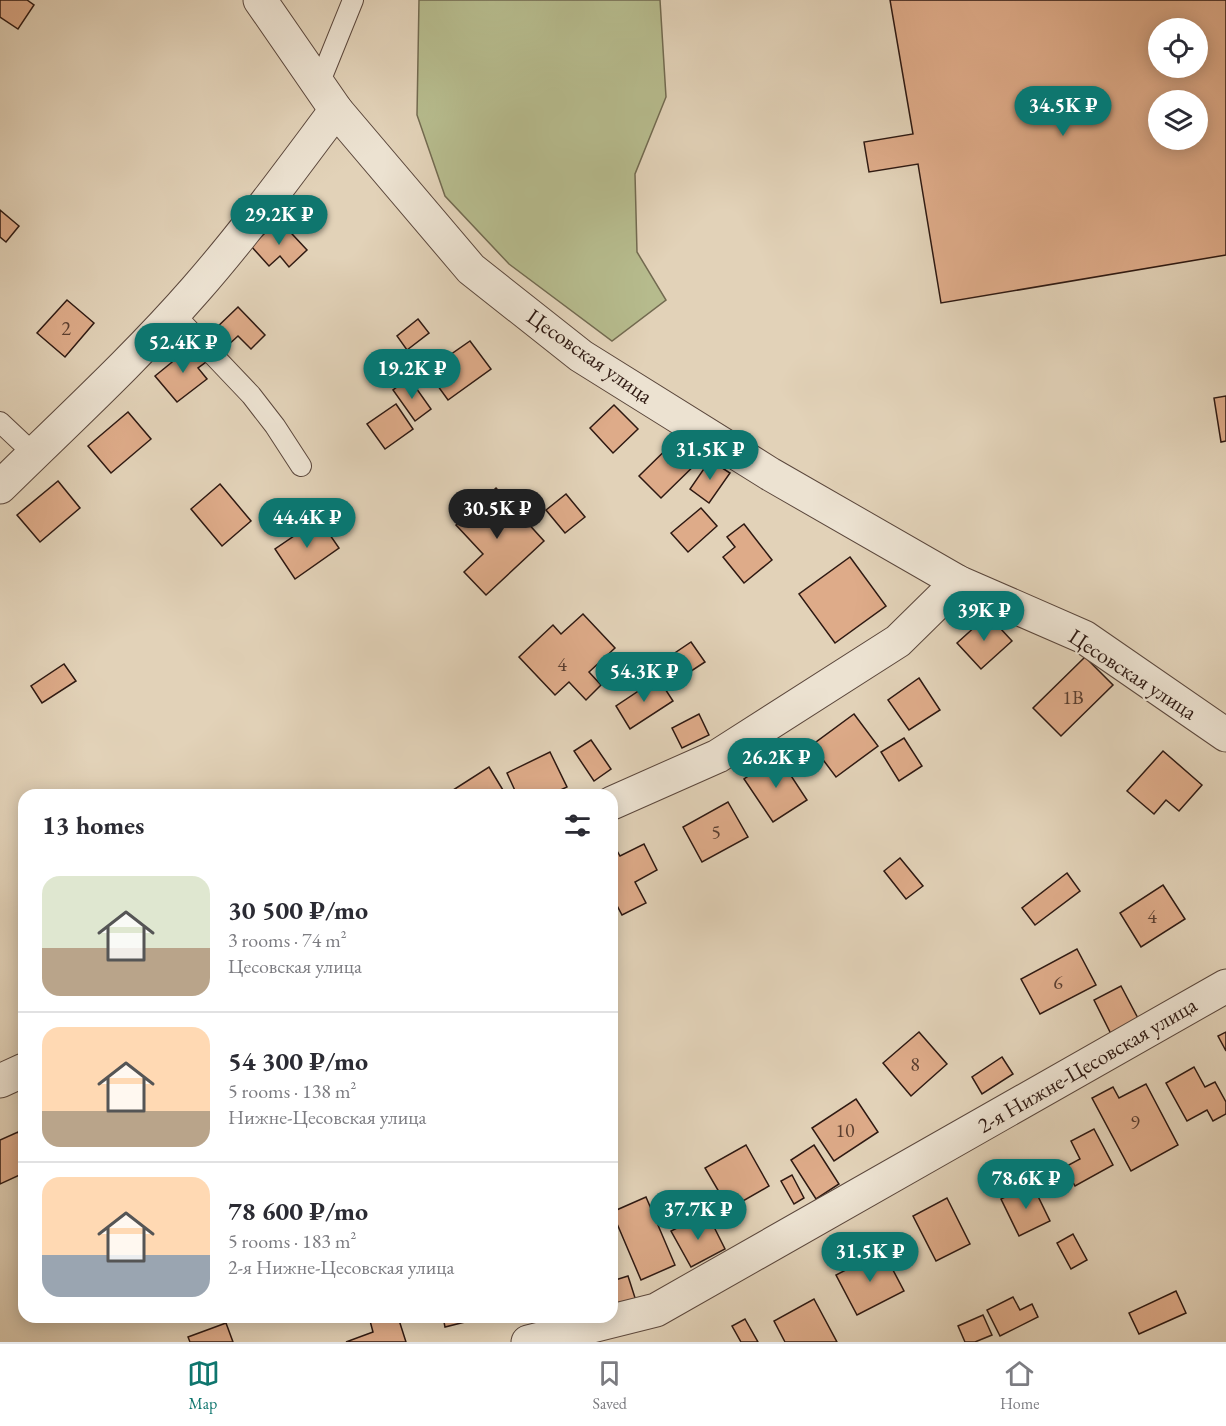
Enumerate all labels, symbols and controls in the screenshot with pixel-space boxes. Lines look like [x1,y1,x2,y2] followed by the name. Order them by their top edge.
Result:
[1148,18,1208,150] map controls
[1148,18,1208,78] button: locate
[1008,86,1118,137] pin: 34.5K ₽
[1148,90,1208,150] button: layers
[1029,92,1097,118] text: 34.5K ₽
[224,195,334,246] pin: 29.2K ₽
[245,201,313,227] text: 29.2K ₽
[521,302,659,410] street label: Цесовская улица
[61,315,71,341] house number: 2
[128,323,238,374] pin: 52.4K ₽
[149,329,217,355] text: 52.4K ₽
[357,349,467,400] pin: 19.2K ₽
[378,355,446,381] text: 19.2K ₽
[655,430,765,481] pin: 31.5K ₽
[676,436,744,462] text: 31.5K ₽
[442,489,552,540] pin: 30.5K ₽
[463,495,531,521] text: 30.5K ₽
[252,498,362,549] pin: 44.4K ₽
[273,504,341,530] text: 44.4K ₽
[942,591,1026,642] pin: 39K ₽
[957,597,1011,623] text: 39K ₽
[1063,622,1203,726] street label: Цесовская улица
[557,651,567,677] house number: 4
[589,652,699,703] pin: 54.3K ₽
[610,658,678,684] text: 54.3K ₽
[1062,684,1084,710] house number: 1В
[721,738,831,789] pin: 26.2K ₽
[742,744,810,770] text: 26.2K ₽
[42,808,144,842] text: 13 homes
[561,809,594,842] icon: filters
[711,819,721,845] house number: 5
[228,893,368,927] text: 30 500 ₽/mo
[90,900,162,972] icon: home
[1147,903,1157,929] house number: 4
[228,927,347,953] text: 3 rooms · 74 m²
[228,953,362,979] text: Цесовская улица
[1053,969,1063,995] house number: 6
[972,990,1202,1140] street label: 2-я Нижне-Цесовская улица
[228,1044,368,1078] text: 54 300 ₽/mo
[90,1051,162,1123] icon: home
[910,1051,920,1077] house number: 8
[228,1078,356,1104] text: 5 rooms · 138 m²
[228,1104,426,1130] text: Нижне-Цесовская улица
[1130,1109,1140,1135] house number: 9
[835,1117,855,1143] house number: 10
[971,1159,1081,1210] pin: 78.6K ₽
[992,1165,1060,1191] text: 78.6K ₽
[643,1190,753,1241] pin: 37.7K ₽
[228,1194,368,1228] text: 78 600 ₽/mo
[664,1196,732,1222] text: 37.7K ₽
[90,1201,162,1273] icon: home
[228,1228,356,1254] text: 5 rooms · 183 m²
[815,1232,925,1283] pin: 31.5K ₽
[836,1238,904,1264] text: 31.5K ₽
[228,1254,454,1280] text: 2-я Нижне-Цесовская улица
[187,1357,220,1414] tab: Map
[593,1357,627,1414] tab: Saved
[1000,1357,1039,1414] tab: Home

